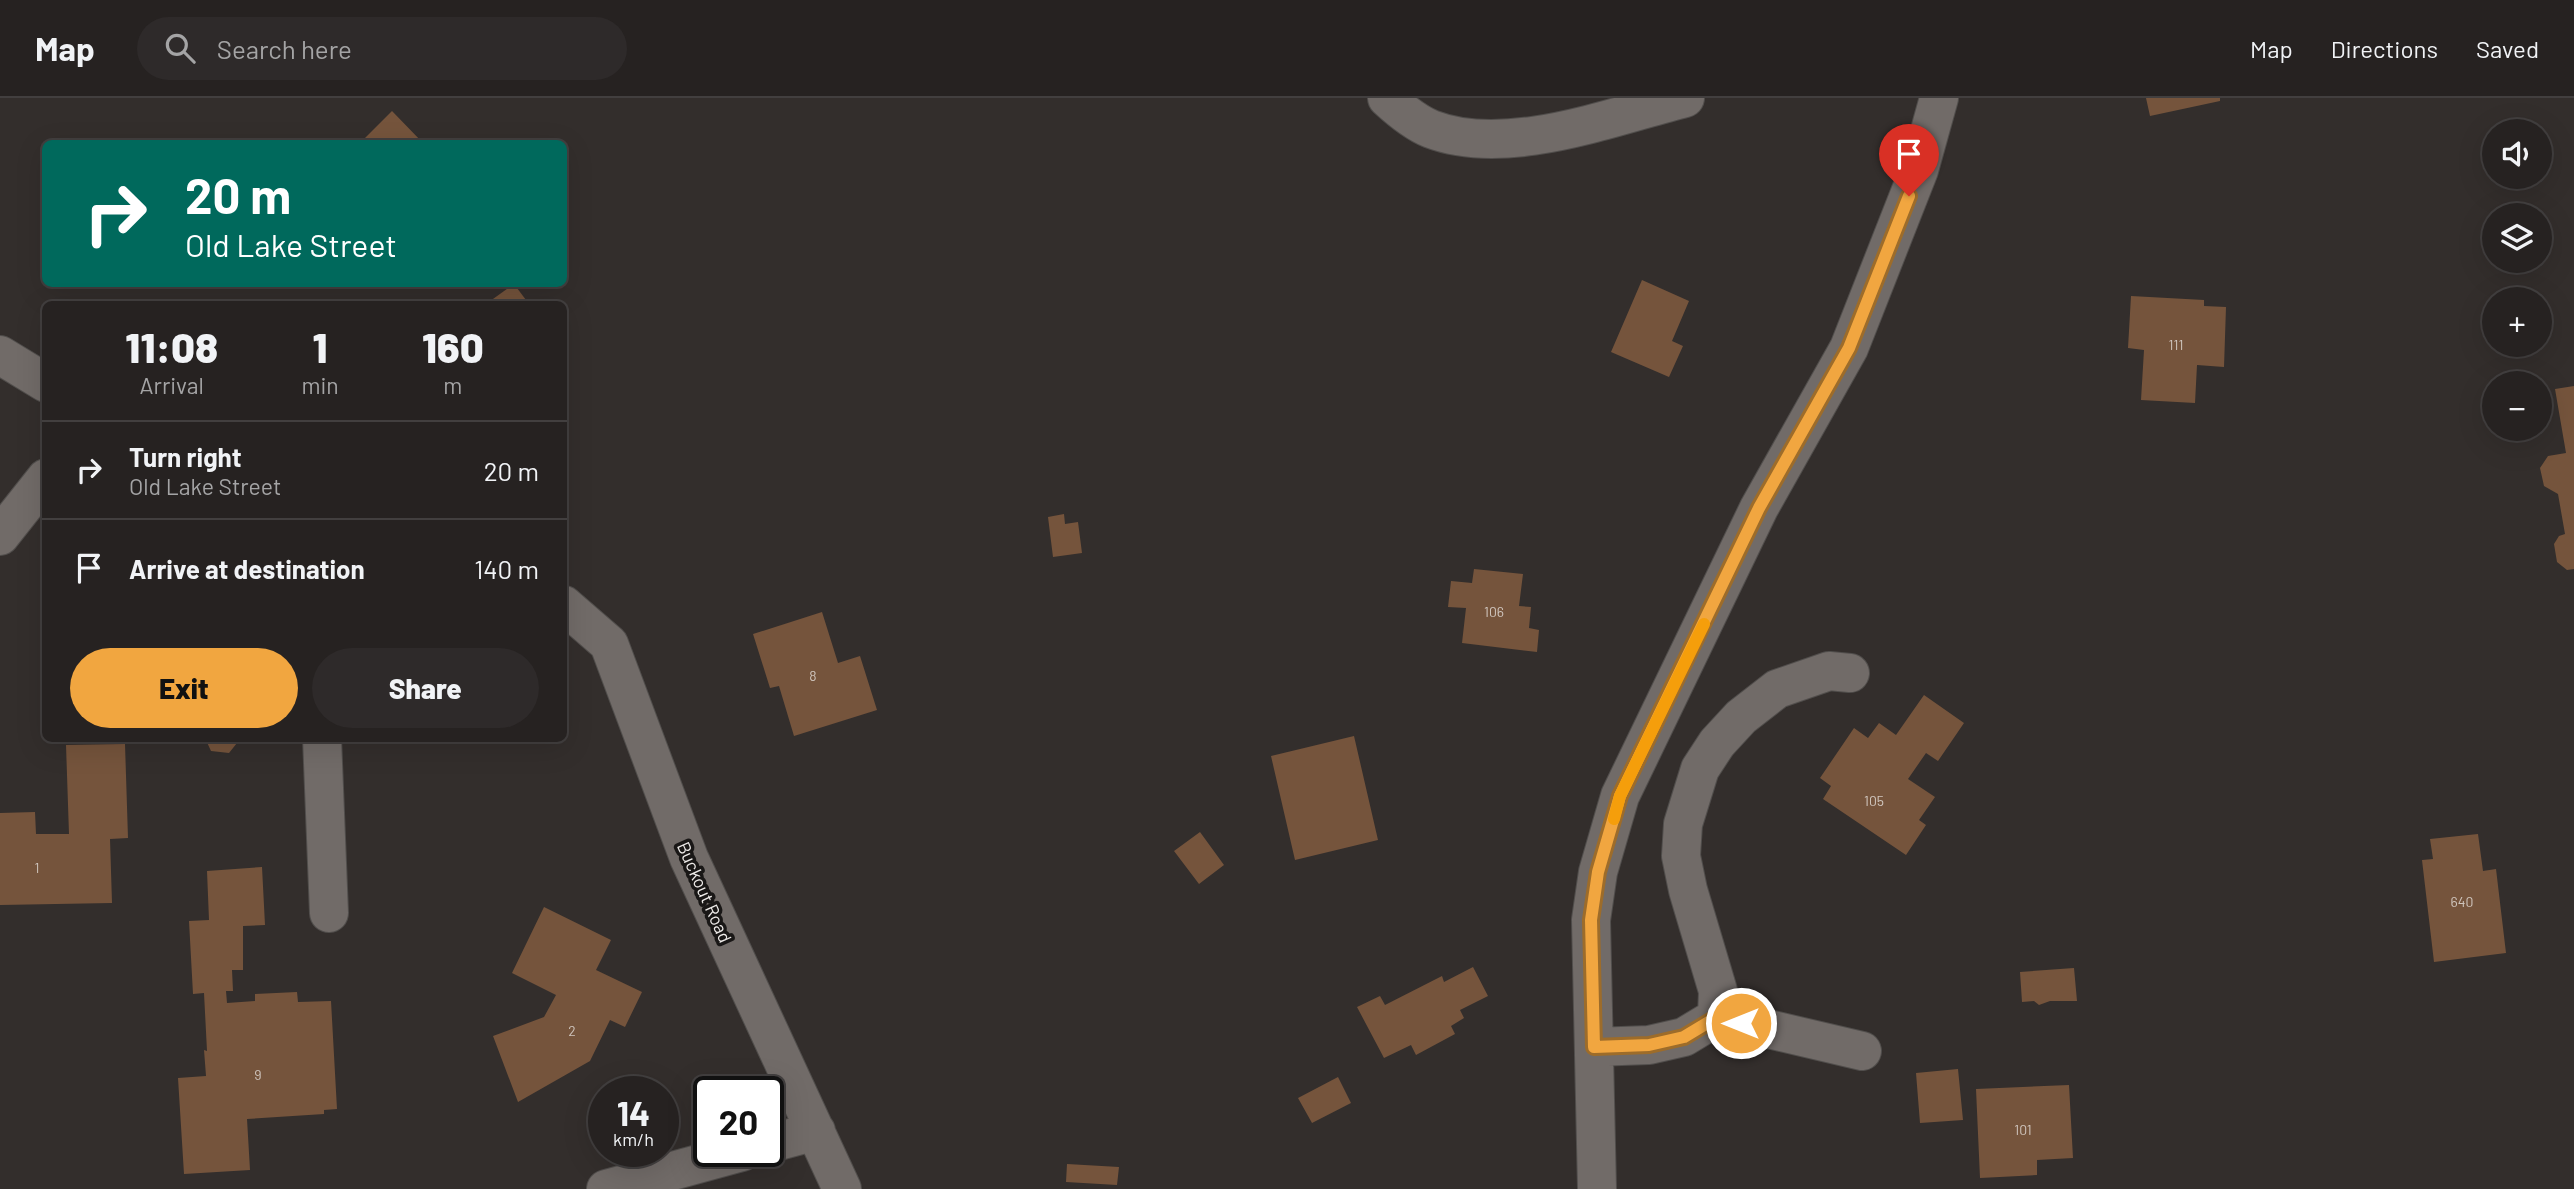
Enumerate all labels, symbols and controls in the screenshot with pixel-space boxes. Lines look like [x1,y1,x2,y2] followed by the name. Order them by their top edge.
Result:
[137,17,627,80] search box
[35,28,95,68] text: Map
[161,29,199,67] icon: search
[217,33,352,64] text: Search here
[2250,34,2293,63] text: Map
[2331,34,2438,63] text: Directions
[2476,34,2539,63] text: Saved
[2482,119,2552,441] map controls
[2482,119,2552,189] button: sound
[1879,124,1939,196] pin
[1890,135,1928,173] icon: arrive
[185,165,291,224] text: 20 m
[70,168,161,259] icon: right
[2482,203,2552,273] button: layers
[185,225,397,263] text: Old Lake Street
[2482,287,2552,357] button: +
[125,321,218,371] text: 11:08
[313,321,328,371] text: 1
[422,321,484,371] text: 160
[2169,336,2183,353] house number: 111
[140,371,204,399] text: Arrival
[301,371,339,399] text: min
[443,371,462,399] text: m
[2482,371,2552,441] button: −
[129,441,242,472] text: Turn right
[70,451,108,489] icon: right
[484,455,539,486] text: 20 m
[129,472,281,500] text: Old Lake Street
[70,549,108,587] icon: arrive
[129,553,365,584] text: Arrive at destination
[474,553,539,584] text: 140 m
[1484,603,1504,620] house number: 106
[70,648,298,728] button: Exit
[312,648,539,728] button: Share
[809,667,817,684] house number: 8
[1864,792,1884,809] house number: 105
[673,838,737,946] street label: Buckout Road
[35,859,39,876] house number: 1
[2451,893,2473,910] house number: 640
[1704,986,1778,1060] position arrow
[568,1022,576,1039] house number: 2
[254,1066,262,1083] house number: 9
[693,1076,784,1167] speed limit sign: 20
[617,1091,650,1133] text: 14
[2014,1121,2032,1138] house number: 101
[613,1128,654,1150] text: km/h

